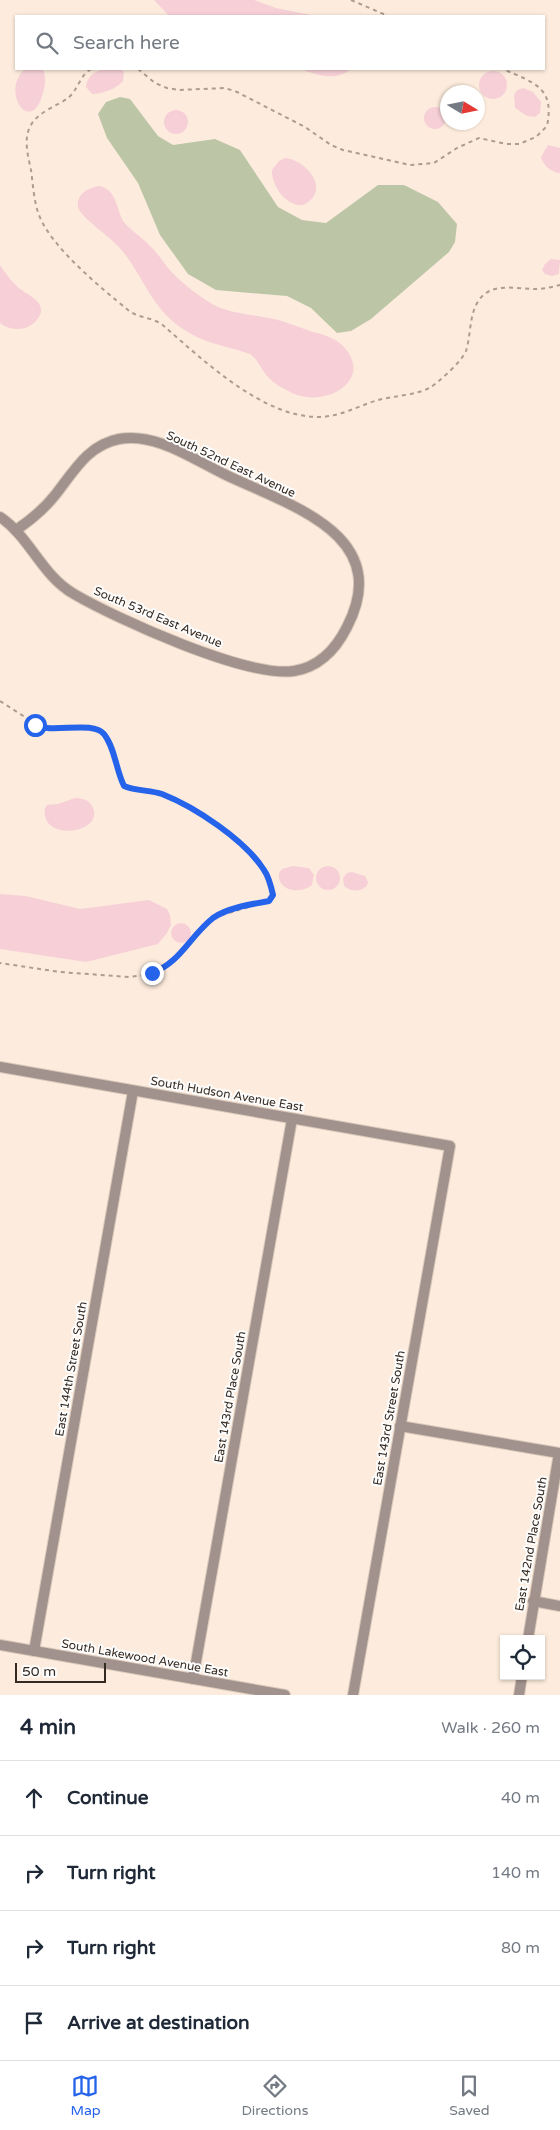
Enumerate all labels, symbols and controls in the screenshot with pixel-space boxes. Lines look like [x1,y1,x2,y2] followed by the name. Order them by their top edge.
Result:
[15,15,545,70] search box
[33,29,61,57] icon: search
[73,32,180,54] text: Search here
[440,85,485,130] north arrow
[164,428,298,500] street label: South 52nd East Avenue
[92,584,224,650] street label: South 53rd East Avenue
[24,714,47,737] route start
[141,962,164,985] route end
[149,1074,305,1114] street label: South Hudson Avenue East
[52,1300,90,1438] street label: East 144th Street South
[212,1330,248,1464] street label: East 143rd Place South
[370,1349,408,1487] street label: East 143rd Street South
[512,1476,550,1612] street label: East 142nd Place South
[500,1635,545,1680] map controls
[500,1635,545,1680] button: locate
[60,1636,230,1680] street label: South Lakewood Avenue East
[15,1660,106,1683] scale bar
[22,1663,56,1680] text: 50 m
[20,1715,76,1740] text: 4 min
[441,1718,540,1738] text: Walk · 260 m
[20,1784,48,1812] icon: ahead
[67,1787,149,1809] text: Continue
[501,1788,540,1808] text: 40 m
[20,1859,48,1887] icon: right
[67,1862,155,1884] text: Turn right
[491,1863,540,1883] text: 140 m
[20,1934,48,1962] icon: right
[67,1937,155,1959] text: Turn right
[501,1938,540,1958] text: 80 m
[20,2009,48,2037] icon: arrive
[67,2012,250,2034] text: Arrive at destination
[70,2072,101,2119] tab: Map
[241,2072,308,2119] tab: Directions
[449,2072,490,2119] tab: Saved

